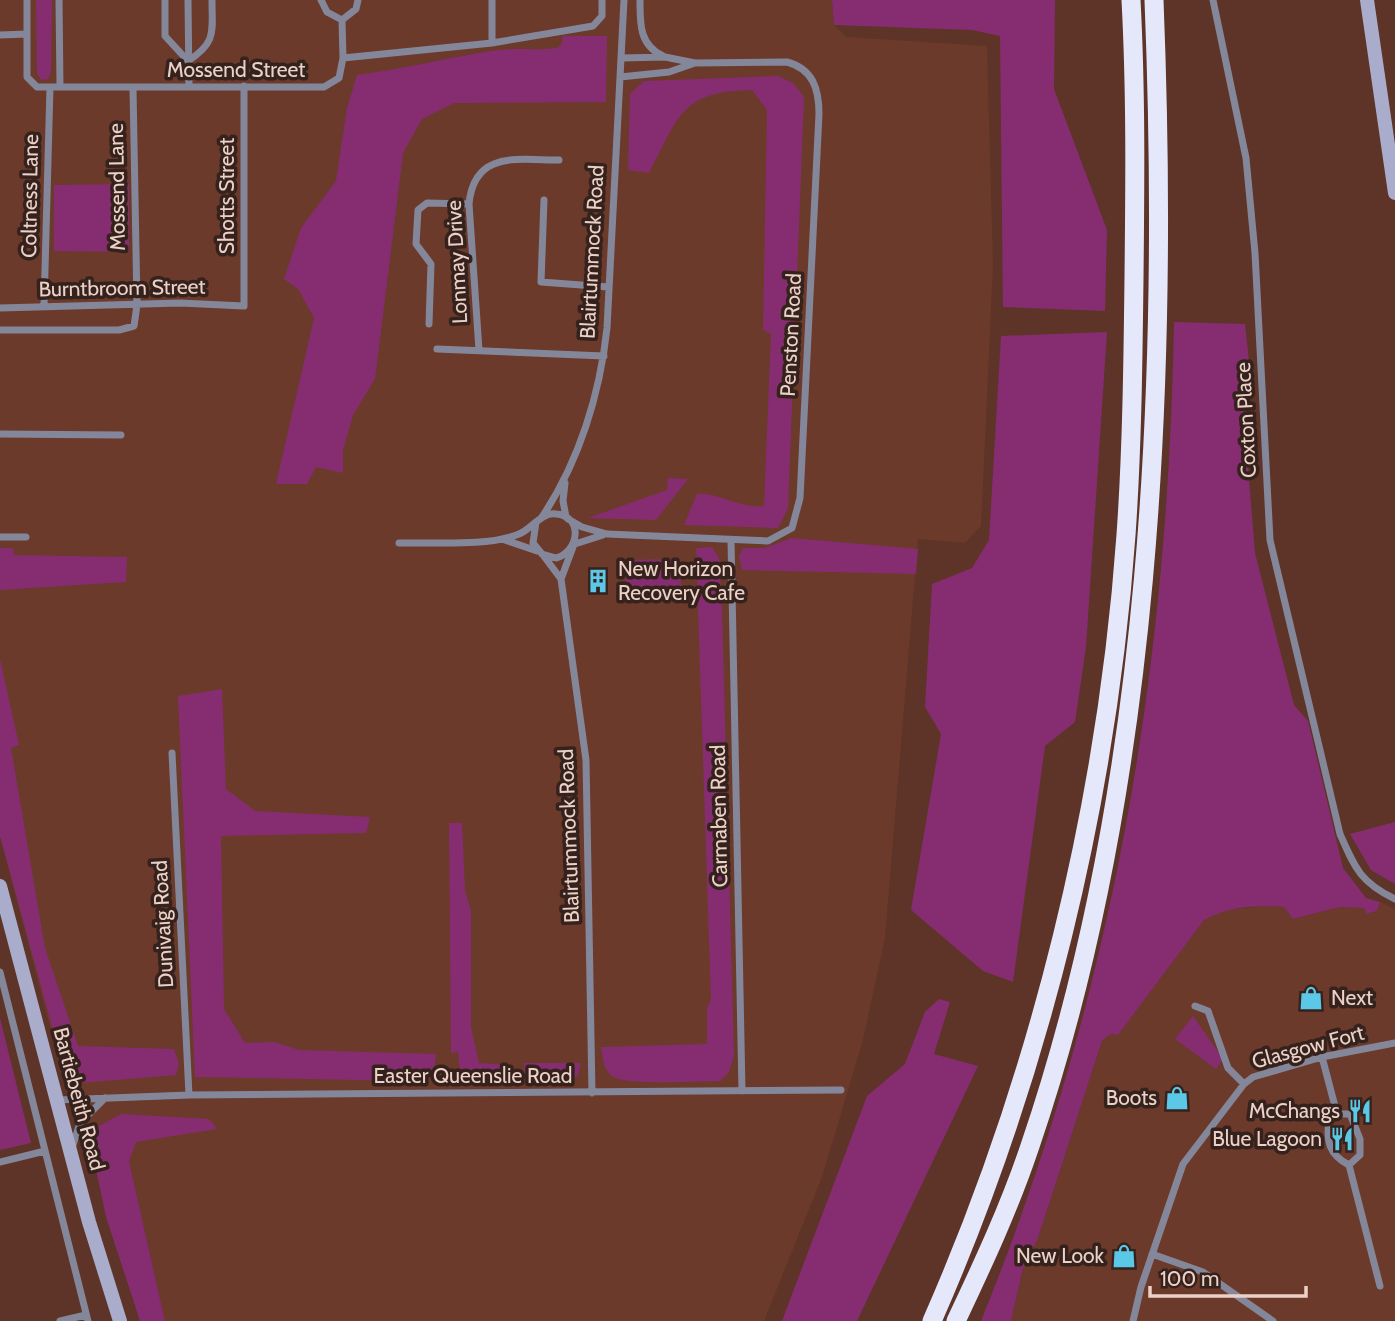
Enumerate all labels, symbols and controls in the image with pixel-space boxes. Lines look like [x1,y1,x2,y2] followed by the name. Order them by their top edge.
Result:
[167,57,305,82] street label: Mossend Street
[103,123,130,251] street label: Mossend Lane
[16,134,43,258] street label: Coltness Lane
[214,138,239,254] street label: Shotts Street
[574,164,609,340] street label: Blairtummock Road
[441,199,472,325] street label: Lonmay Drive
[775,273,806,397] street label: Penston Road
[38,274,206,301] street label: Burntbroom Street
[1230,361,1261,479] street label: Coxton Place
[618,556,745,605] place label: New Horizon Recovery Cafe
[584,567,612,595] building icon: New Horizon Recovery Cafe
[705,745,732,888] street label: Carmaben Road
[553,749,584,924] street label: Blairtummock Road
[147,860,178,988] street label: Dunivaig Road
[1297,984,1325,1012] shop icon: Next
[1331,985,1373,1010] place label: Next
[1249,1020,1367,1073] street label: Glasgow Fort
[48,1025,111,1173] street label: Bartiebeith Road
[374,1063,572,1088] street label: Easter Queenslie Road
[1163,1084,1191,1112] shop icon: Boots
[1106,1085,1157,1110] place label: Boots
[1346,1097,1374,1125] restaurant icon: McChangs
[1249,1098,1340,1123] place label: McChangs
[1328,1125,1356,1153] restaurant icon: Blue Lagoon
[1212,1126,1322,1151] place label: Blue Lagoon
[1110,1242,1138,1270] shop icon: New Look
[1016,1243,1105,1268] place label: New Look
[1150,1254,1306,1298] scale bar
[1160,1266,1219,1291] text: 100 m

